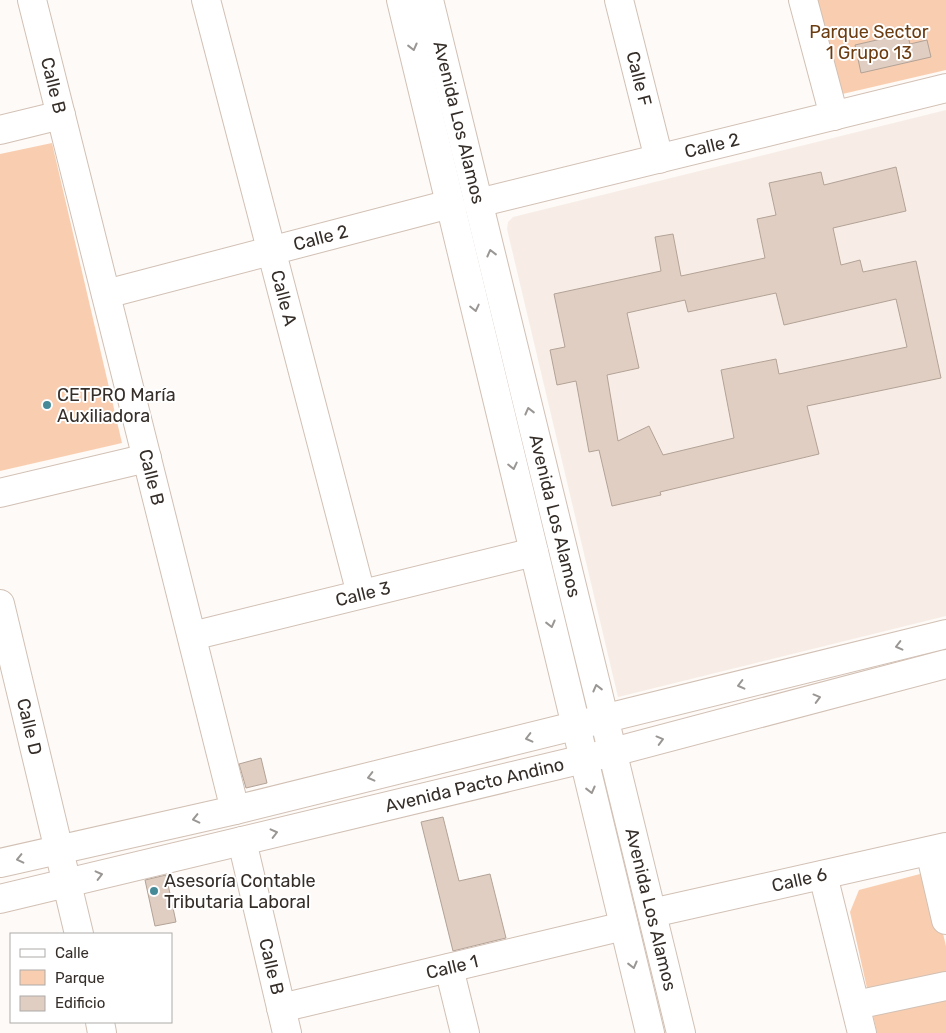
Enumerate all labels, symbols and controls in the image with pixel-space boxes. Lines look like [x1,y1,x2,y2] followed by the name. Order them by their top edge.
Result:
[809,21,929,64] park label: Parque Sector 1 Grupo 13
[428,39,489,206] street label: Avenida Los Alamos
[407,43,418,52] one-way arrow
[621,49,656,108] street label: Calle F
[36,55,71,116] street label: Calle B
[682,128,742,163] street label: Calle 2
[291,220,351,256] street label: Calle 2
[486,249,497,258] one-way arrow
[266,268,302,328] street label: Calle A
[469,303,480,312] one-way arrow
[57,384,176,427] place label: CETPRO María Auxiliadora
[41,399,53,411] marker: CETPRO María Auxiliadora
[524,407,535,416] one-way arrow
[524,432,585,600] street label: Avenida Los Alamos
[134,447,169,508] street label: Calle B
[507,461,518,470] one-way arrow
[333,577,393,611] street label: Calle 3
[545,619,556,628] one-way arrow
[895,640,903,650] one-way arrow
[737,679,746,690] one-way arrow
[592,684,603,693] one-way arrow
[812,693,821,704] one-way arrow
[12,696,47,757] street label: Calle D
[524,732,533,743] one-way arrow
[655,735,664,746] one-way arrow
[383,753,566,817] street label: Avenida Pacto Andino
[366,771,375,782] one-way arrow
[585,786,596,795] one-way arrow
[192,813,200,824] one-way arrow
[620,826,681,993] street label: Avenida Los Alamos
[269,828,278,839] one-way arrow
[16,853,25,864] one-way arrow
[770,863,829,897] street label: Calle 6
[164,870,316,913] place label: Asesoría Contable Tributaria Laboral
[94,871,102,881] one-way arrow
[148,885,160,897] marker: Asesoría Contable Tributaria Laboral
[10,933,172,1023] legend
[254,936,289,997] street label: Calle B
[55,944,89,962] text: Calle
[424,950,480,984] street label: Calle 1
[627,961,638,970] one-way arrow
[55,969,105,987] text: Parque
[55,994,105,1012] text: Edificio

